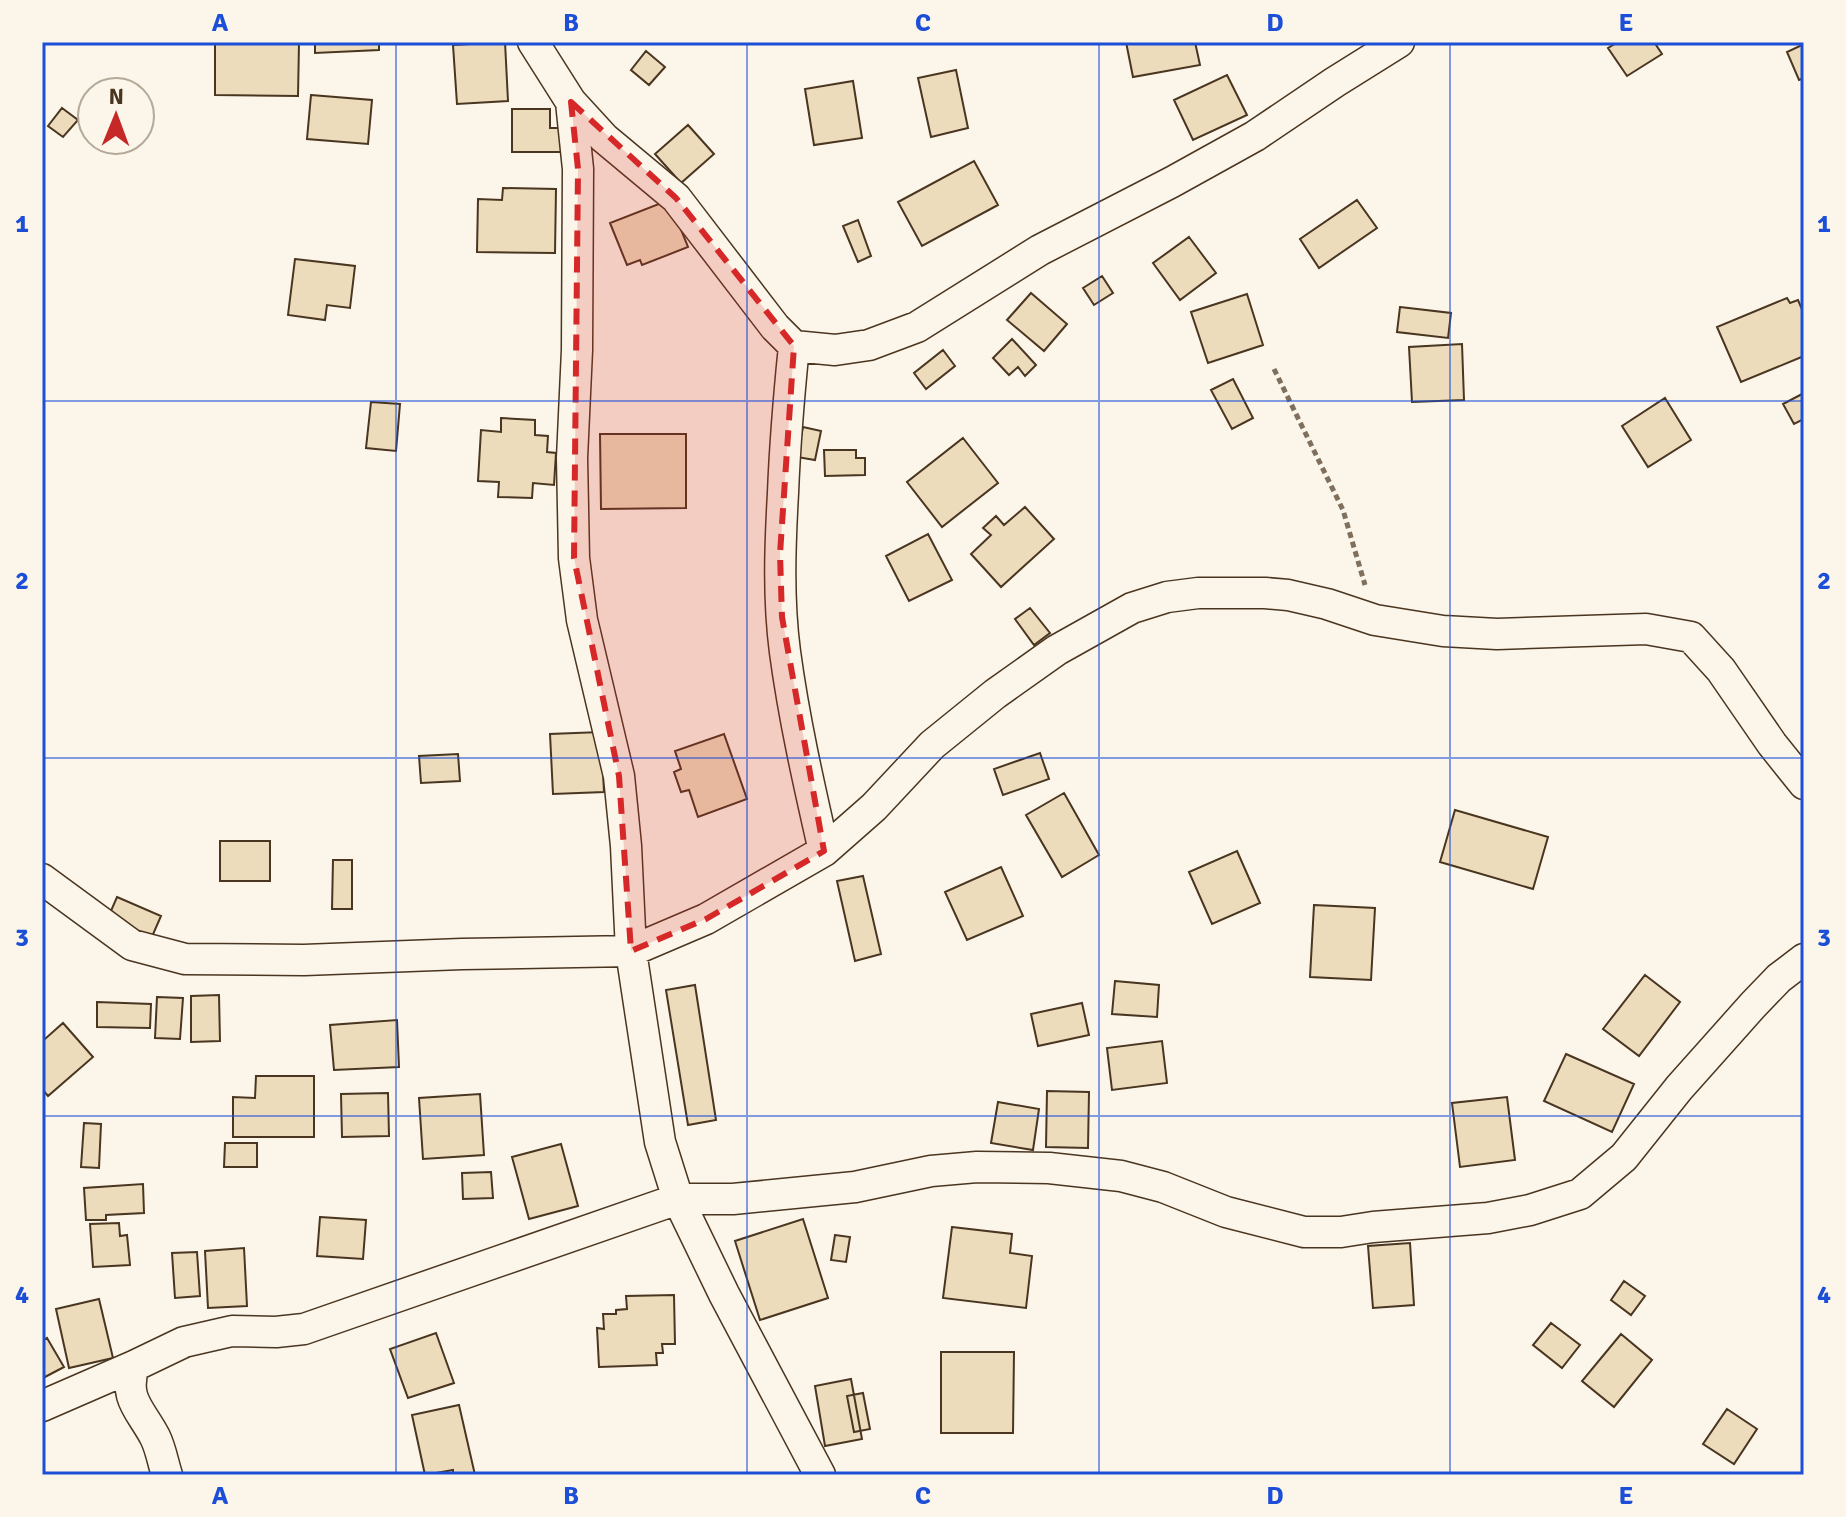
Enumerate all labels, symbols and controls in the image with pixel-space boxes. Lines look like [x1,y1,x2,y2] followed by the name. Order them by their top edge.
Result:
[212,7,229,39] text: A
[563,7,579,39] text: B
[915,7,931,39] text: C
[1266,7,1284,39] text: D
[1619,7,1633,39] text: E
[76,76,156,156] north arrow
[108,83,124,110] text: N
[15,208,29,240] text: 1
[1817,208,1831,240] text: 1
[15,565,29,597] text: 2
[1817,565,1831,597] text: 2
[15,922,29,954] text: 3
[1817,922,1831,954] text: 3
[15,1279,29,1311] text: 4
[1817,1279,1831,1311] text: 4
[212,1480,229,1512] text: A
[563,1480,579,1512] text: B
[915,1480,931,1512] text: C
[1266,1480,1284,1512] text: D
[1619,1480,1633,1512] text: E

